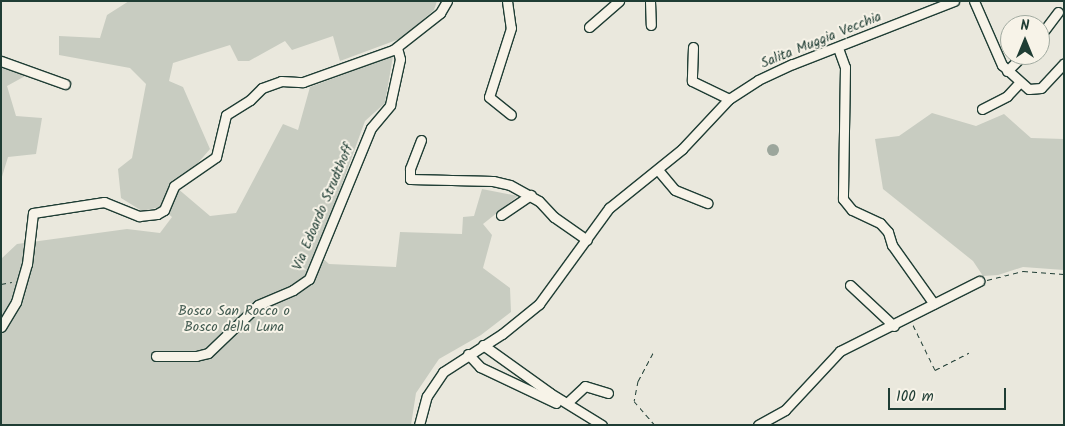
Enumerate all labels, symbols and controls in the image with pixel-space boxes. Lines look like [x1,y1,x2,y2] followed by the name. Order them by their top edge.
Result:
[758,8,884,72] street label: Salita Muggia Vecchia
[1000,15,1050,65] north arrow
[1021,15,1029,37] text: N
[289,141,357,273] street label: Via Edoardo Strudthoff
[178,303,290,336] park label: Bosco San Rocco o Bosco della Luna
[890,378,1008,410] scale bar
[896,385,934,409] text: 100 m

